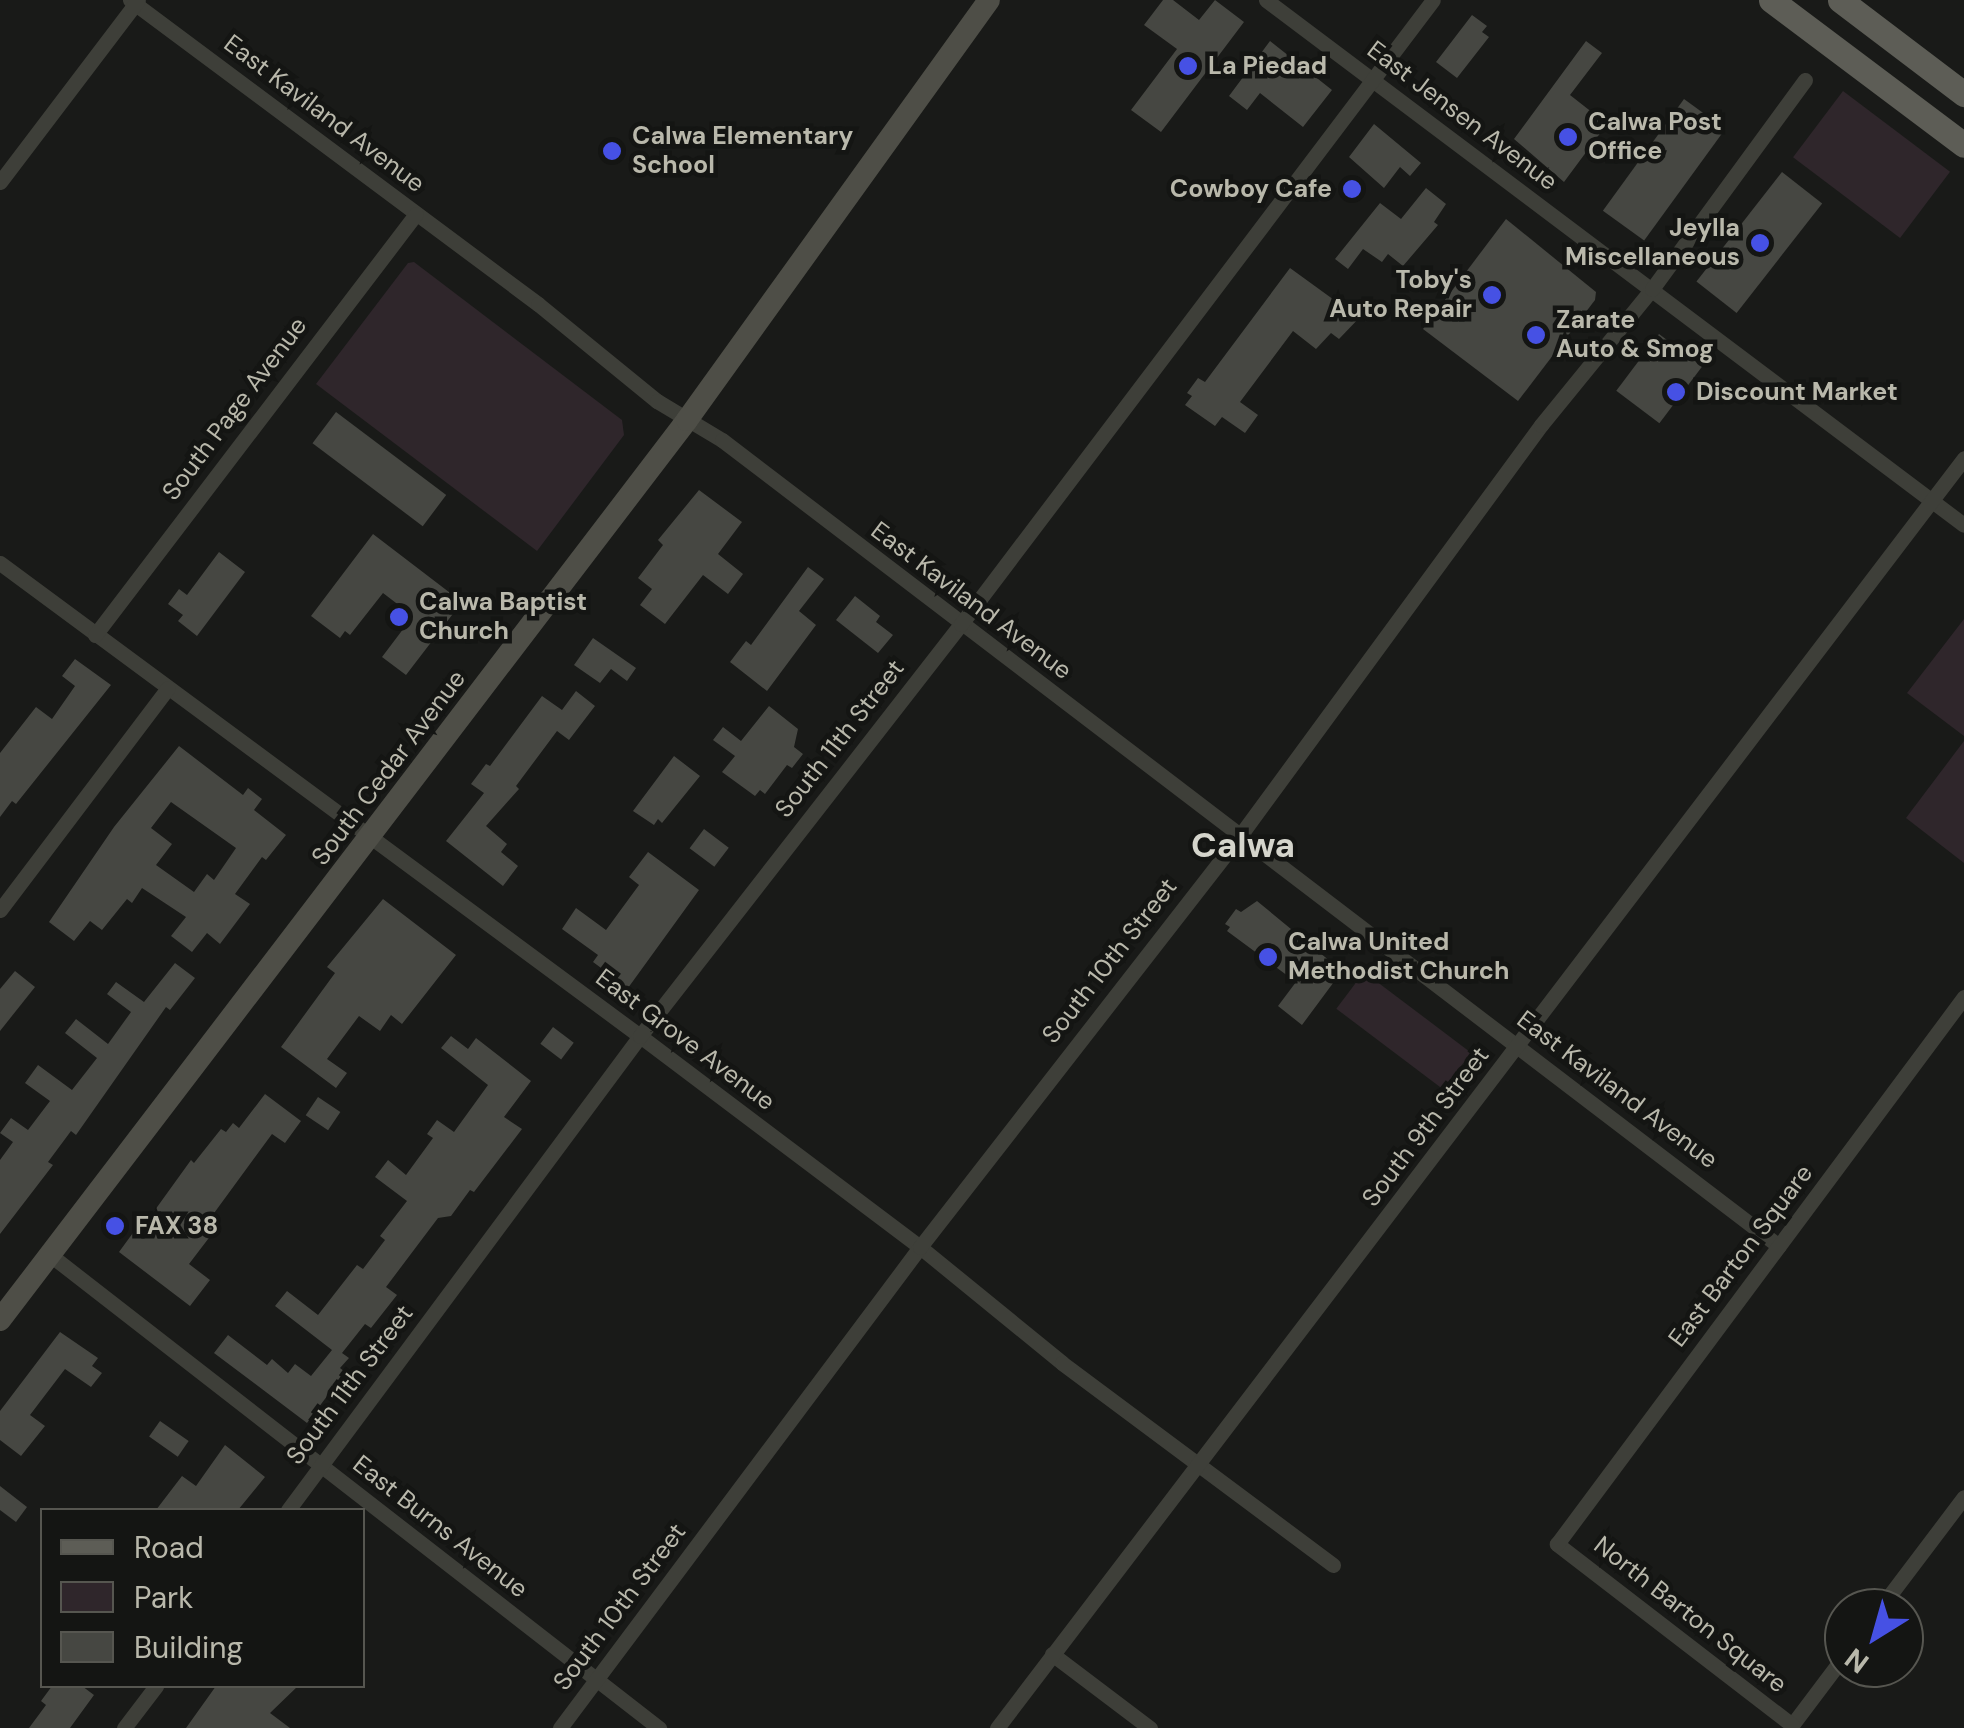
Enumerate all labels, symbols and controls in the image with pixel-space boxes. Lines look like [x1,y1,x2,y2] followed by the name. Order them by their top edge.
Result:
[218,29,430,199] street label: East Kaviland Avenue
[1361,35,1563,197] street label: East Jensen Avenue
[1208,51,1327,81] place label: La Piedad
[1177,55,1199,77] marker: La Piedad
[1588,108,1722,167] place label: Calwa Post Office
[632,122,853,181] place label: Calwa Elementary School
[1557,126,1579,148] marker: Calwa Post Office
[601,140,623,162] marker: Calwa Elementary School
[1170,174,1332,204] place label: Cowboy Cafe
[1341,178,1363,200] marker: Cowboy Cafe
[1565,214,1740,273] place label: Jeylla Miscellaneous
[1749,232,1771,254] marker: Jeylla Miscellaneous
[1329,266,1472,325] place label: Toby's Auto Repair
[1481,284,1503,306] marker: Toby's Auto Repair
[1556,306,1714,365] place label: Zarate Auto & Smog
[156,312,314,506] street label: South Page Avenue
[1525,324,1547,346] marker: Zarate Auto & Smog
[1696,377,1898,407] place label: Discount Market
[1665,381,1687,403] marker: Discount Market
[865,516,1077,686] street label: East Kaviland Avenue
[419,588,587,647] place label: Calwa Baptist Church
[388,606,410,628] marker: Calwa Baptist Church
[769,654,911,824] street label: South 11th Street
[306,664,472,872] street label: South Cedar Avenue
[1191,824,1295,866] district label: Calwa
[1036,873,1184,1049] street label: South 10th Street
[1288,928,1509,987] place label: Calwa United Methodist Church
[1257,946,1279,968] marker: Calwa United Methodist Church
[590,963,780,1117] street label: East Grove Avenue
[1511,1005,1723,1175] street label: East Kaviland Avenue
[1356,1041,1496,1213] street label: South 9th Street
[1663,1159,1819,1353] street label: East Barton Square
[135,1211,218,1241] place label: FAX 38
[104,1215,126,1237] marker: FAX 38
[280,1299,420,1471] street label: South 11th Street
[347,1450,533,1604] street label: East Burns Avenue
[40,1508,365,1688] legend
[548,1518,692,1696] street label: South 10th Street
[134,1528,204,1567] text: Road
[1588,1530,1792,1700] street label: North Barton Square
[134,1578,193,1617] text: Park
[1824,1588,1924,1688] north arrow
[134,1628,243,1667] text: Building
[1838,1640,1876,1682] text: N

